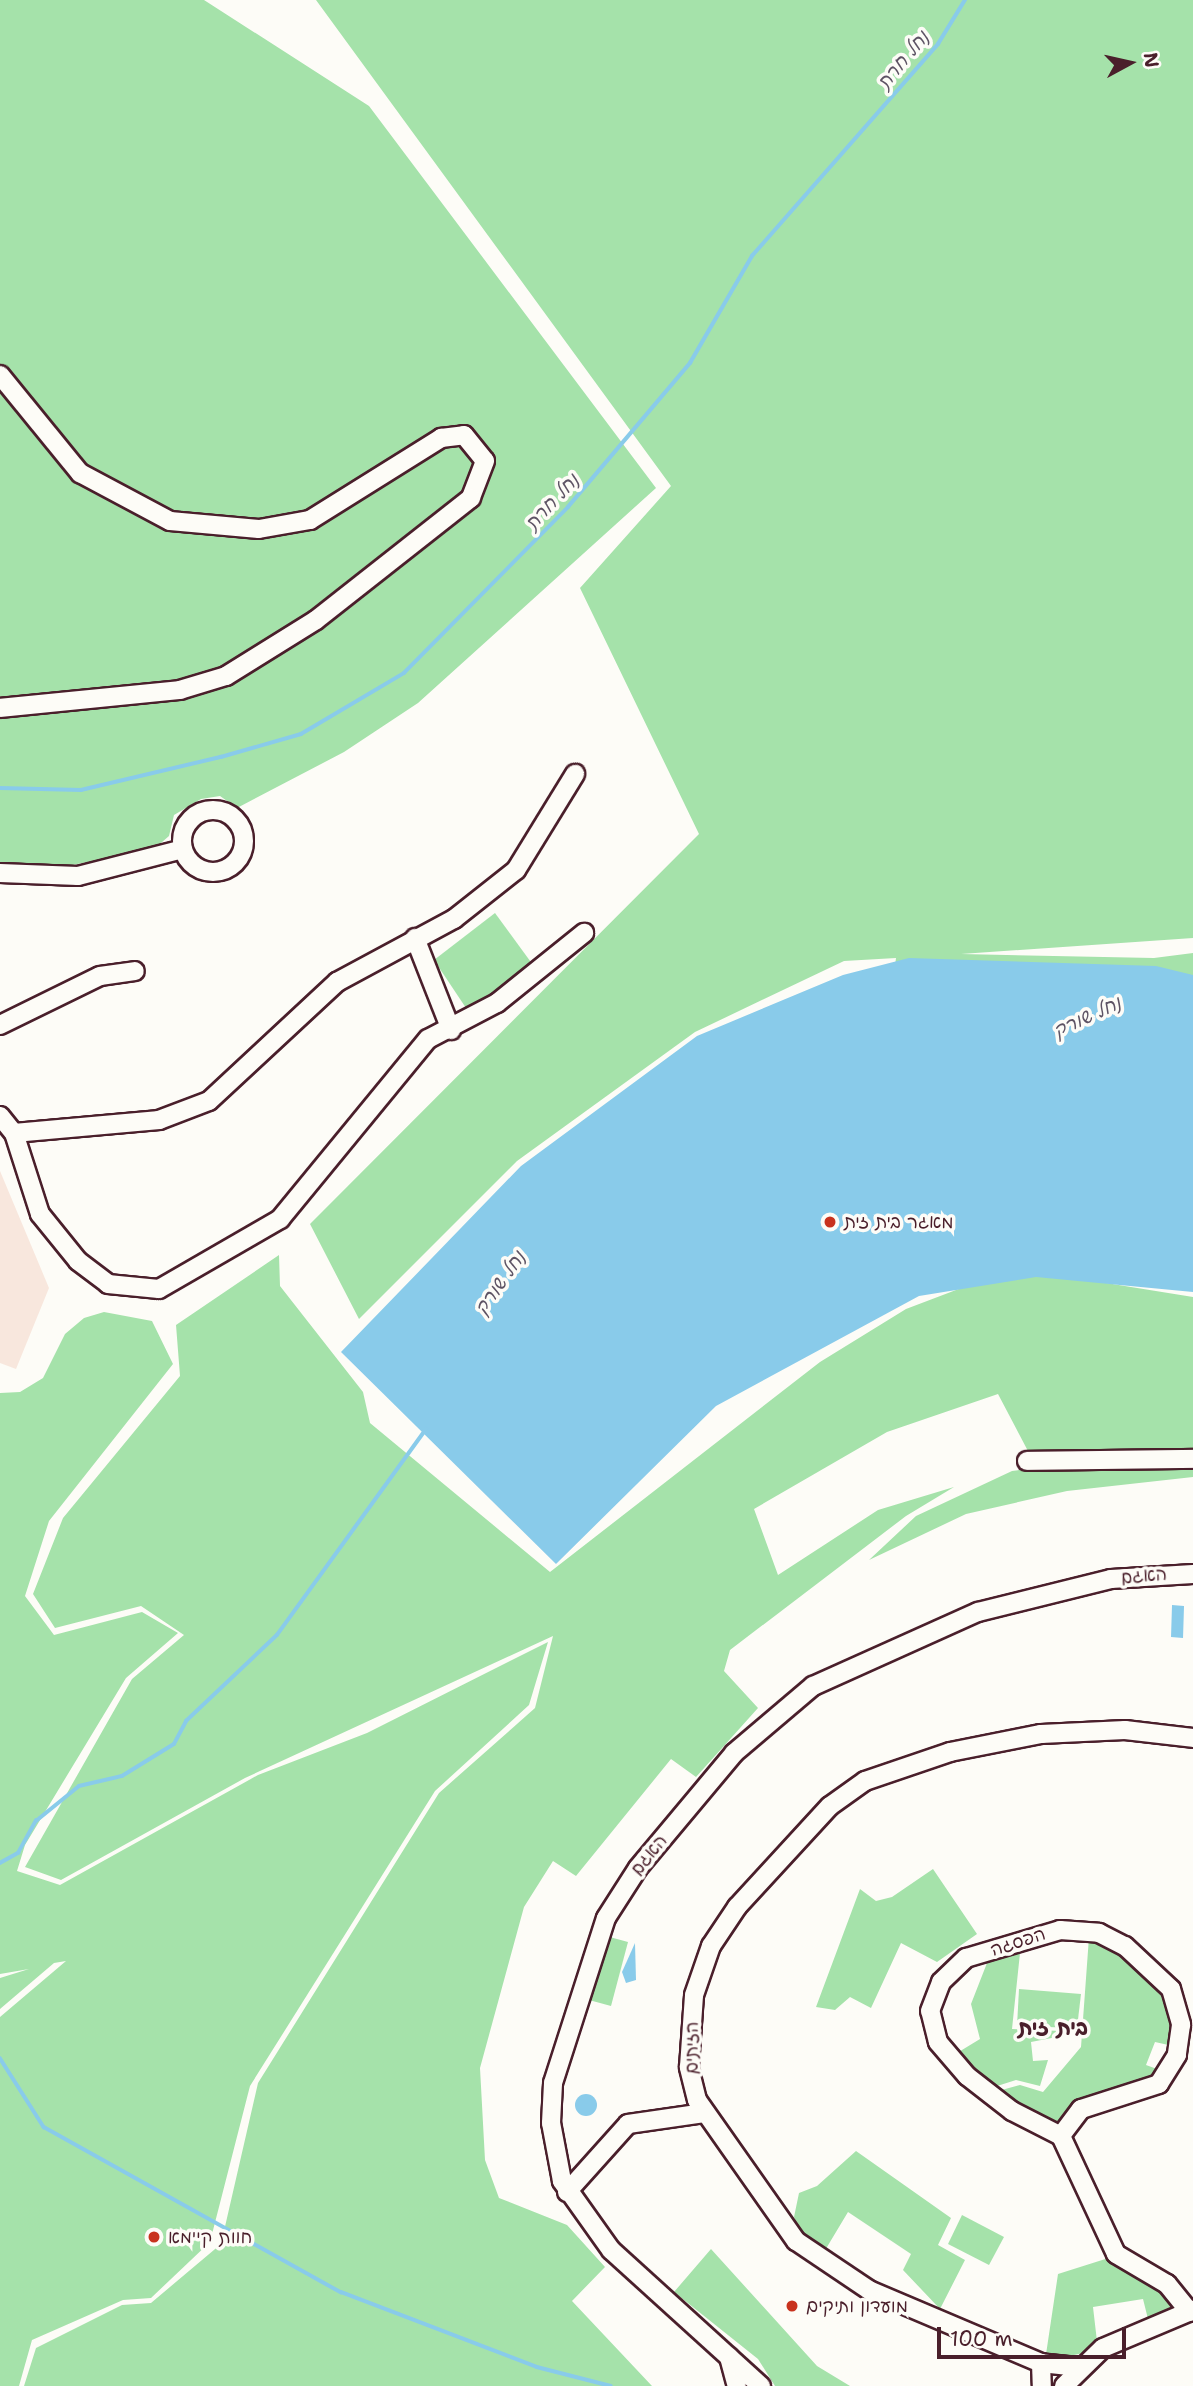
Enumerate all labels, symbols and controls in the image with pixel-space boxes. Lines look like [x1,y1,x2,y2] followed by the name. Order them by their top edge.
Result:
[872,26,934,94] water label: נחל חרת
[1095,28,1165,98] north arrow
[1138,51,1165,69] text: N
[520,469,584,535] water label: נחל חרת
[1050,991,1124,1043] water label: נחל שורק
[844,1211,954,1233] place label: מאגר בית זית
[822,1214,838,1230] marker: מאגר בית זית
[470,1247,530,1319] water label: נחל שורק
[1120,1563,1168,1589] street label: האגם
[626,1830,672,1880] street label: האגם
[988,1923,1048,1961] street label: הפסגה
[1018,2015,1088,2041] district label: בית זית
[681,2022,703,2074] street label: הזיתים
[168,2226,252,2248] place label: חוות קיימא
[146,2229,162,2245] marker: חוות קיימא
[806,2295,908,2317] place label: מועדון ותיקים
[784,2298,800,2314] marker: מועדון ותיקים
[941,2312,1130,2356] scale bar
[950,2325,1013,2353] text: 100 m

